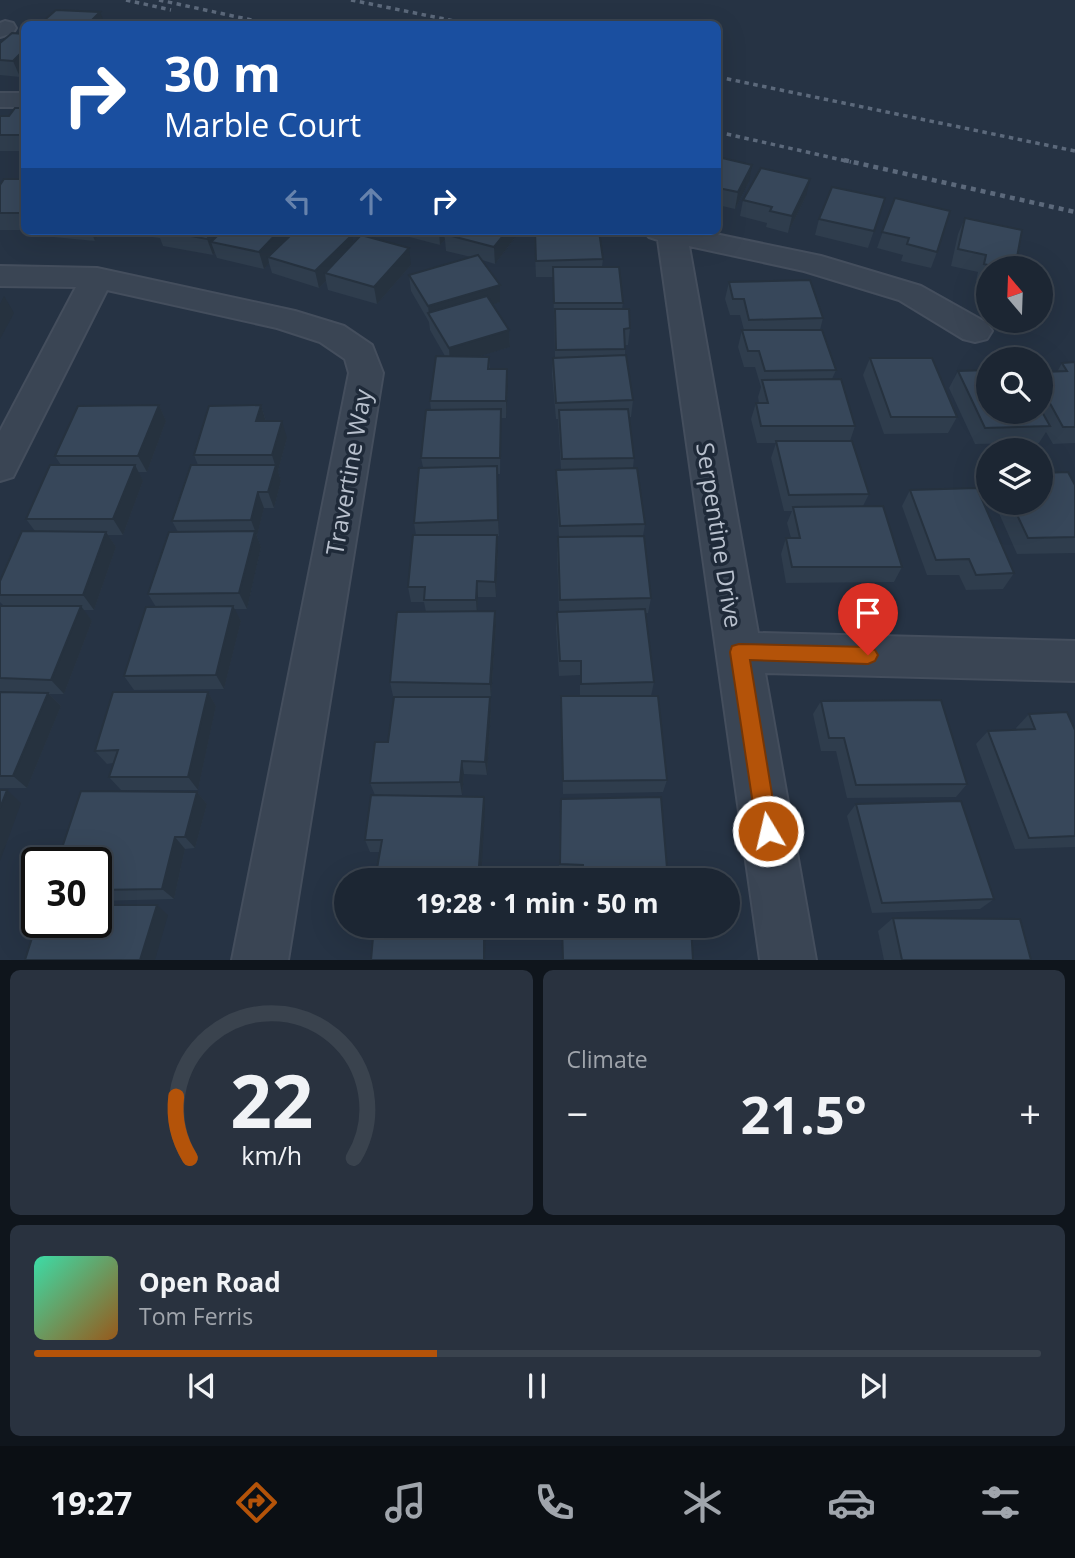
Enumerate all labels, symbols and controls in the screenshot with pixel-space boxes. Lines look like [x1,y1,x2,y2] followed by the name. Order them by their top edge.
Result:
[164,40,281,106] text: 30 m
[49,49,140,140] icon: right
[164,103,361,146] text: Marble Court
[279,182,317,220] icon: left
[352,182,390,220] icon: ahead
[425,182,463,220] icon: right
[976,256,1054,332] north arrow
[976,256,1053,515] map controls
[976,347,1053,424] button: search
[317,385,379,558] street label: Travertine Way
[976,438,1053,515] button: layers
[689,440,751,630] street label: Serpentine Drive
[838,583,898,655] pin
[849,594,887,632] icon: arrive
[731,794,805,868] position arrow
[21,847,112,938] speed limit sign: 30
[416,885,658,921] text: 19:28 · 1 min · 50 m
[567,1043,648,1075] text: Climate
[230,1051,313,1150] text: 22
[741,1078,867,1149] text: 21.5°
[567,1087,588,1139] text: −
[1019,1087,1041,1139] text: +
[241,1138,302,1172] text: km/h
[139,1264,281,1300] text: Open Road
[139,1300,253,1332] text: Tom Ferris
[183,1367,221,1405] icon: previous
[518,1367,556,1405] icon: pause
[854,1367,892,1405] icon: next
[232,1478,281,1527] icon: directions
[381,1478,430,1527] icon: music
[530,1478,579,1527] icon: phone
[678,1478,727,1527] icon: climate
[827,1478,876,1527] icon: car
[976,1478,1025,1527] icon: filters
[50,1481,132,1524] text: 19:27

